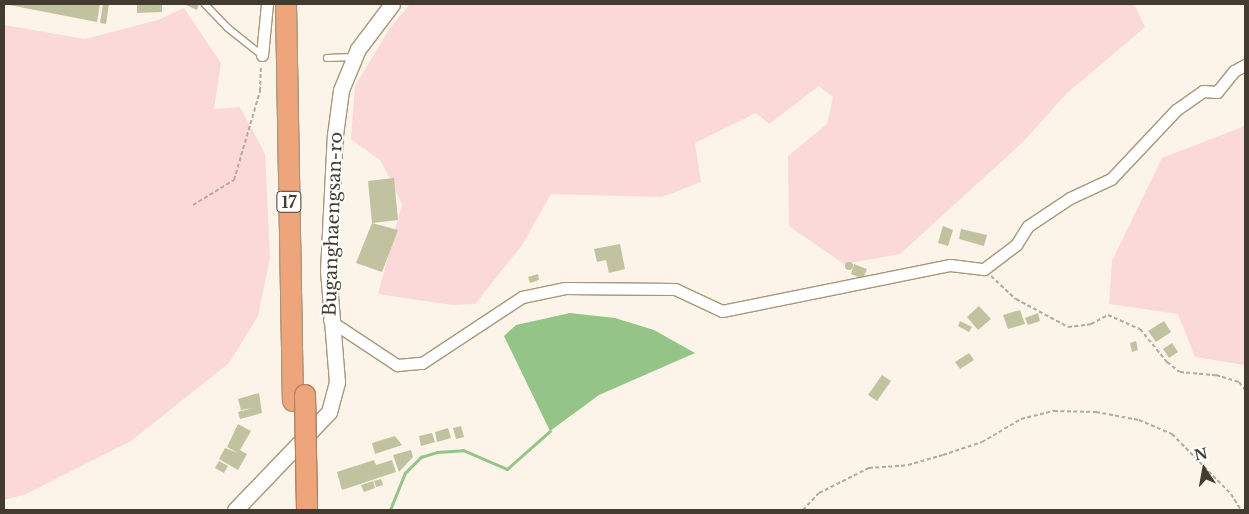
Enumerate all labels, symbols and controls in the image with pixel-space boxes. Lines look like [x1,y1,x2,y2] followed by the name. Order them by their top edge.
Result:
[319,131,347,317] street label: Buganghaengsan-ro
[275,188,303,216] road number: 17
[1179,444,1229,494] north arrow
[1193,444,1209,465] text: N

